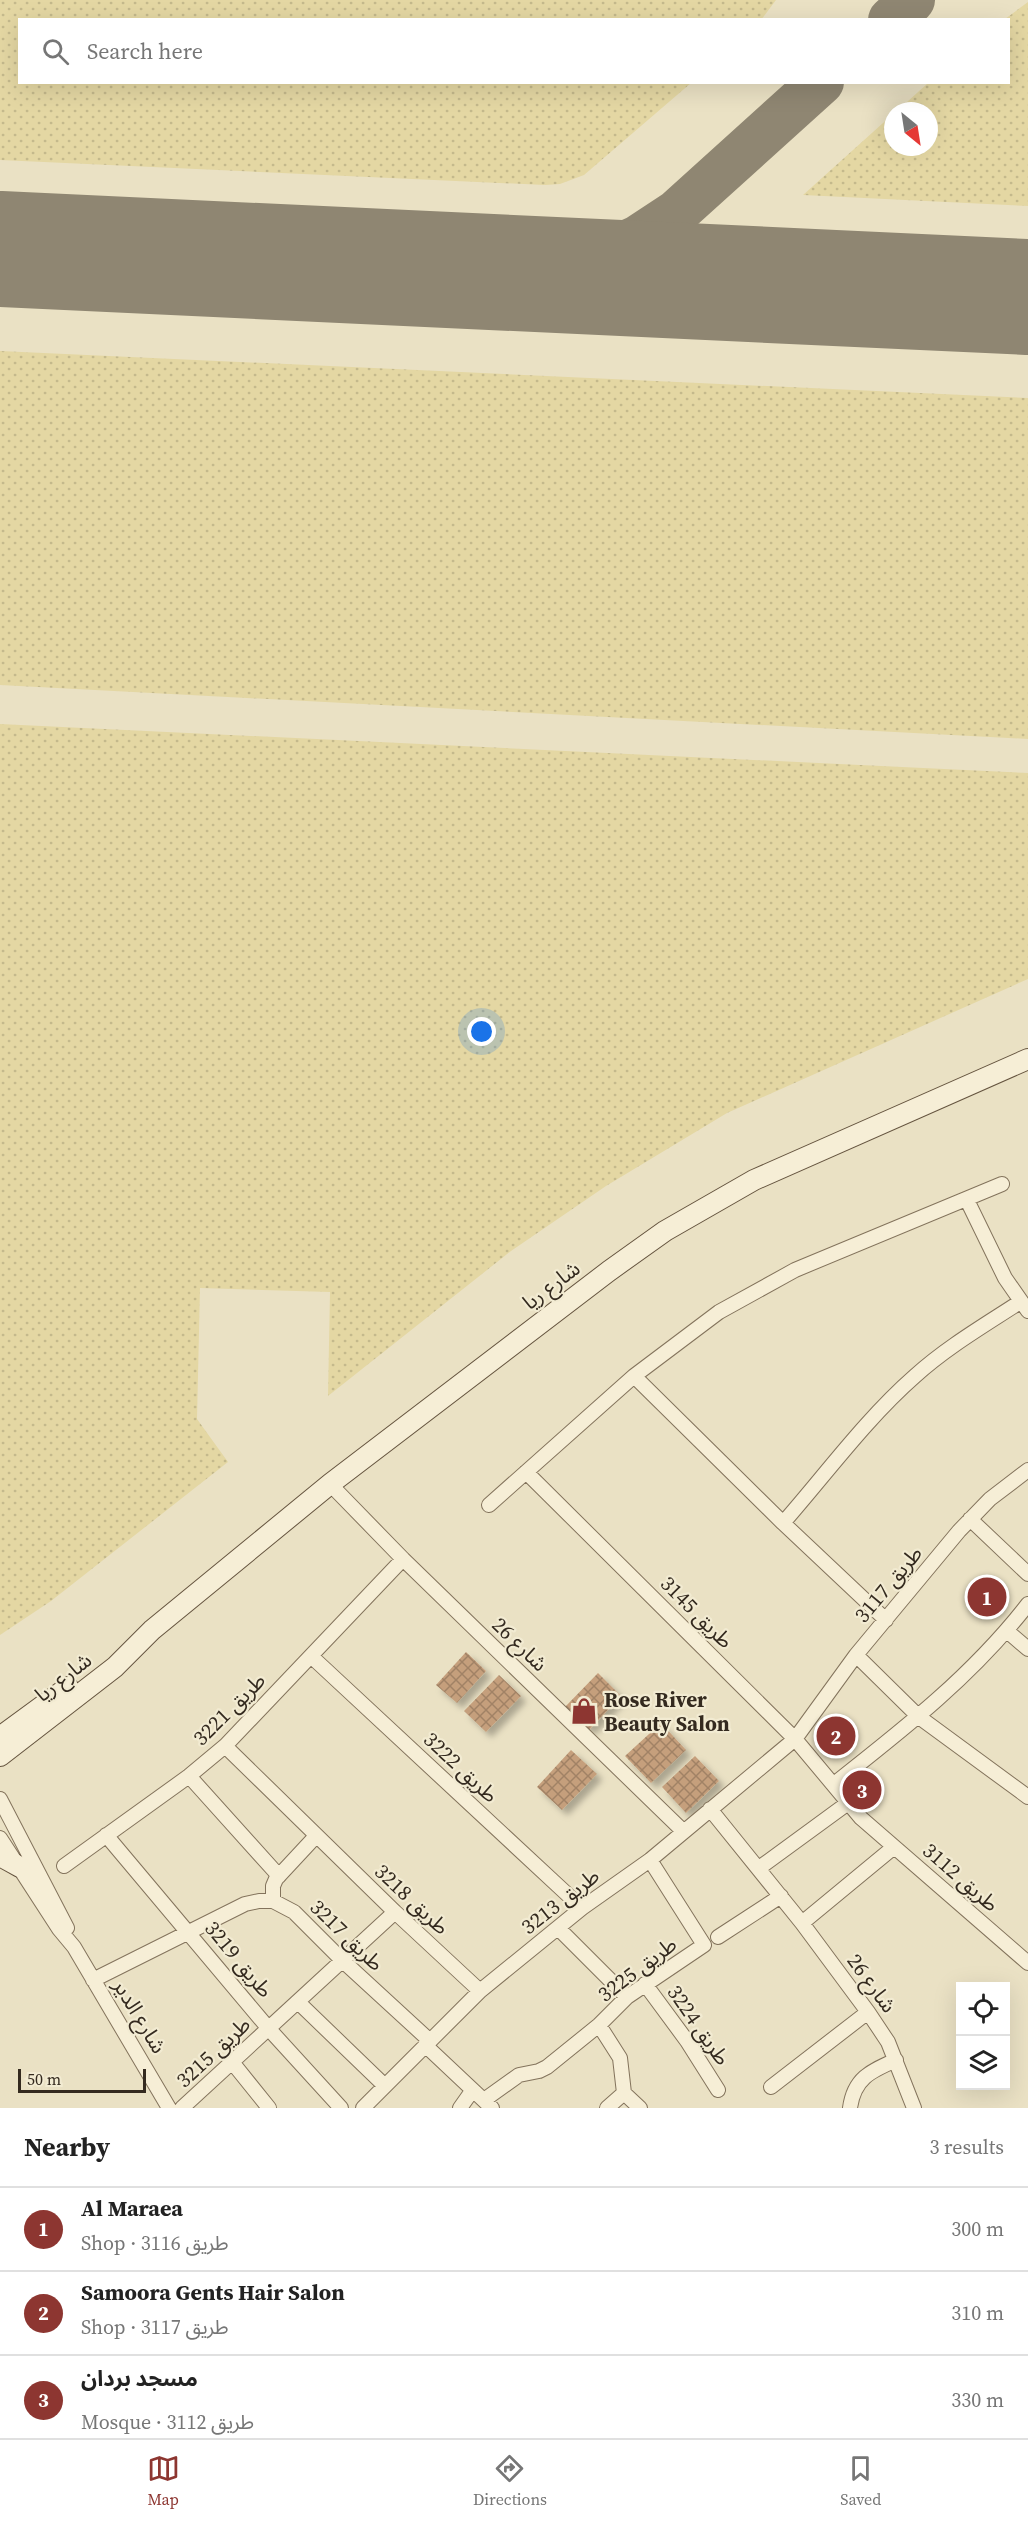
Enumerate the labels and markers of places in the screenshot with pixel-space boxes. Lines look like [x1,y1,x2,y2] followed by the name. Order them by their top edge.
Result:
[968,1574,1006,1620] pin: 1
[604,1685,730,1738] place label: Rose River Beauty Salon
[569,1696,599,1726] shop icon: Rose River Beauty Salon
[816,1714,856,1758] pin: 2
[842,1768,882,1812] pin: 3

